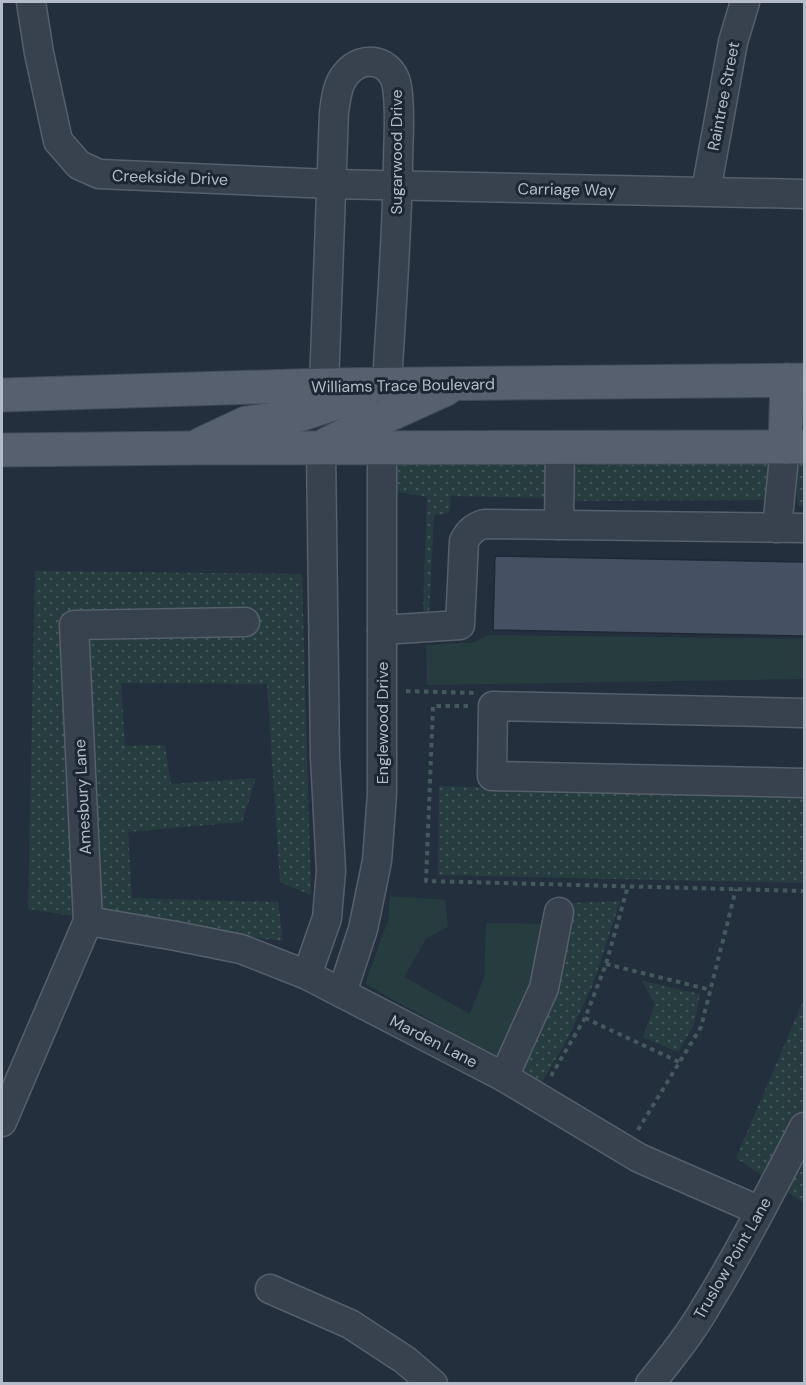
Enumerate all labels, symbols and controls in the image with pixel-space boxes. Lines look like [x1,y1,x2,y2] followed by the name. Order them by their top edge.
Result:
[703,40,744,152] street label: Raintree Street
[386,89,407,215] street label: Sugarwood Drive
[112,165,228,190] street label: Creekside Drive
[518,178,617,201] street label: Carriage Way
[311,373,495,398] street label: Williams Trace Boulevard
[372,662,393,784] street label: Englewood Drive
[69,739,96,855] street label: Amesbury Lane
[386,1010,481,1073] street label: Marden Lane
[689,1193,776,1323] street label: Truslow Point Lane

